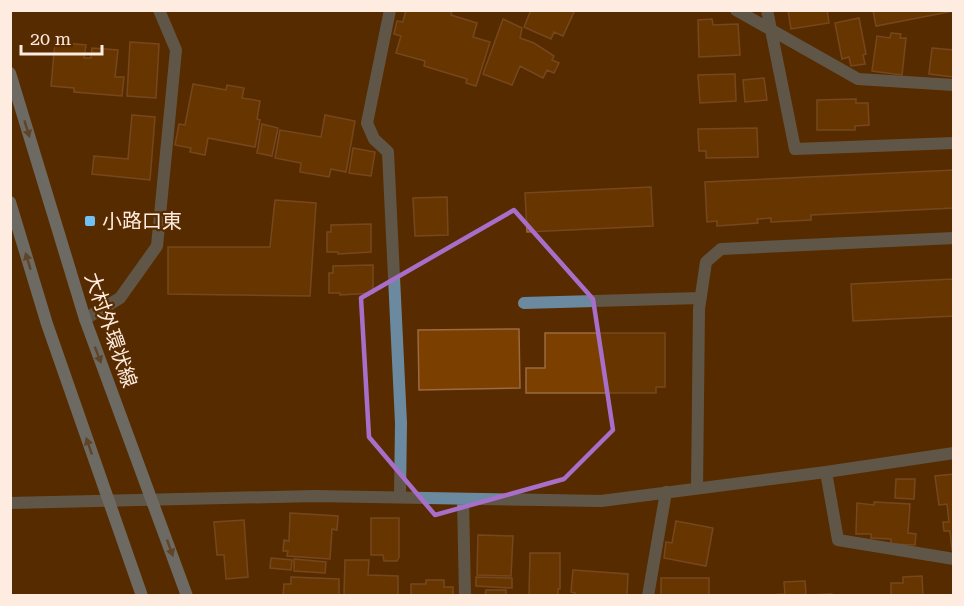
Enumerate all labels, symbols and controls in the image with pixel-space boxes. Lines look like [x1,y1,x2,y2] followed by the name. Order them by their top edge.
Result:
[21,18,102,56] scale bar
[30,28,71,49] text: 20 m
[23,120,32,138] one-way arrow
[102,209,182,233] place label: 小路口東
[83,214,97,228] marker: 小路口東
[23,252,32,270] one-way arrow
[80,269,142,391] street label: 大村外環状線
[94,346,104,364] one-way arrow
[83,437,93,455] one-way arrow
[165,539,175,557] one-way arrow

